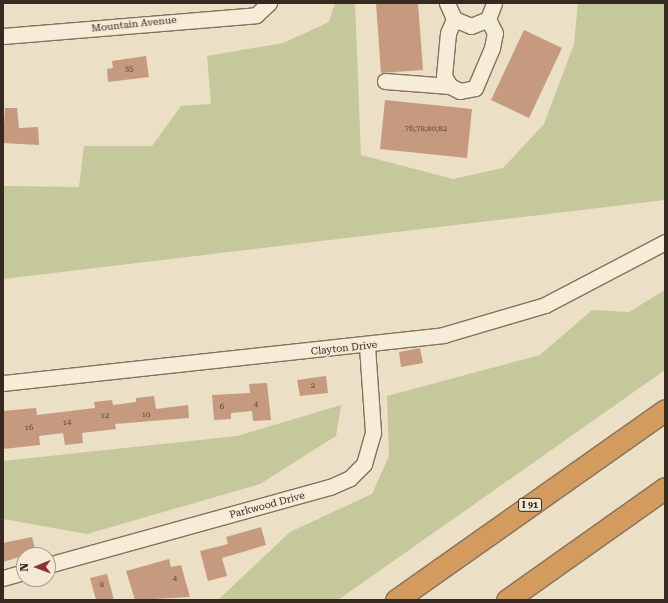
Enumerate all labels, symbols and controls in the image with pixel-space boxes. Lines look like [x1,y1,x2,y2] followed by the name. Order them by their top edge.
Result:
[91,14,177,34] street label: Mountain Avenue
[125,64,133,74] house number: 35
[405,124,447,134] house number: 76;78;80;82
[310,339,378,357] street label: Clayton Drive
[311,381,315,391] house number: 2
[254,400,258,410] house number: 4
[220,402,224,412] house number: 6
[142,410,150,420] house number: 10
[101,411,109,421] house number: 12
[63,418,71,428] house number: 14
[25,423,33,433] house number: 16
[228,489,306,521] street label: Parkwood Drive
[518,498,542,512] road number: I 91
[16,547,56,587] north arrow
[18,563,31,572] text: N
[173,574,177,584] house number: 4
[100,580,104,590] house number: 8

